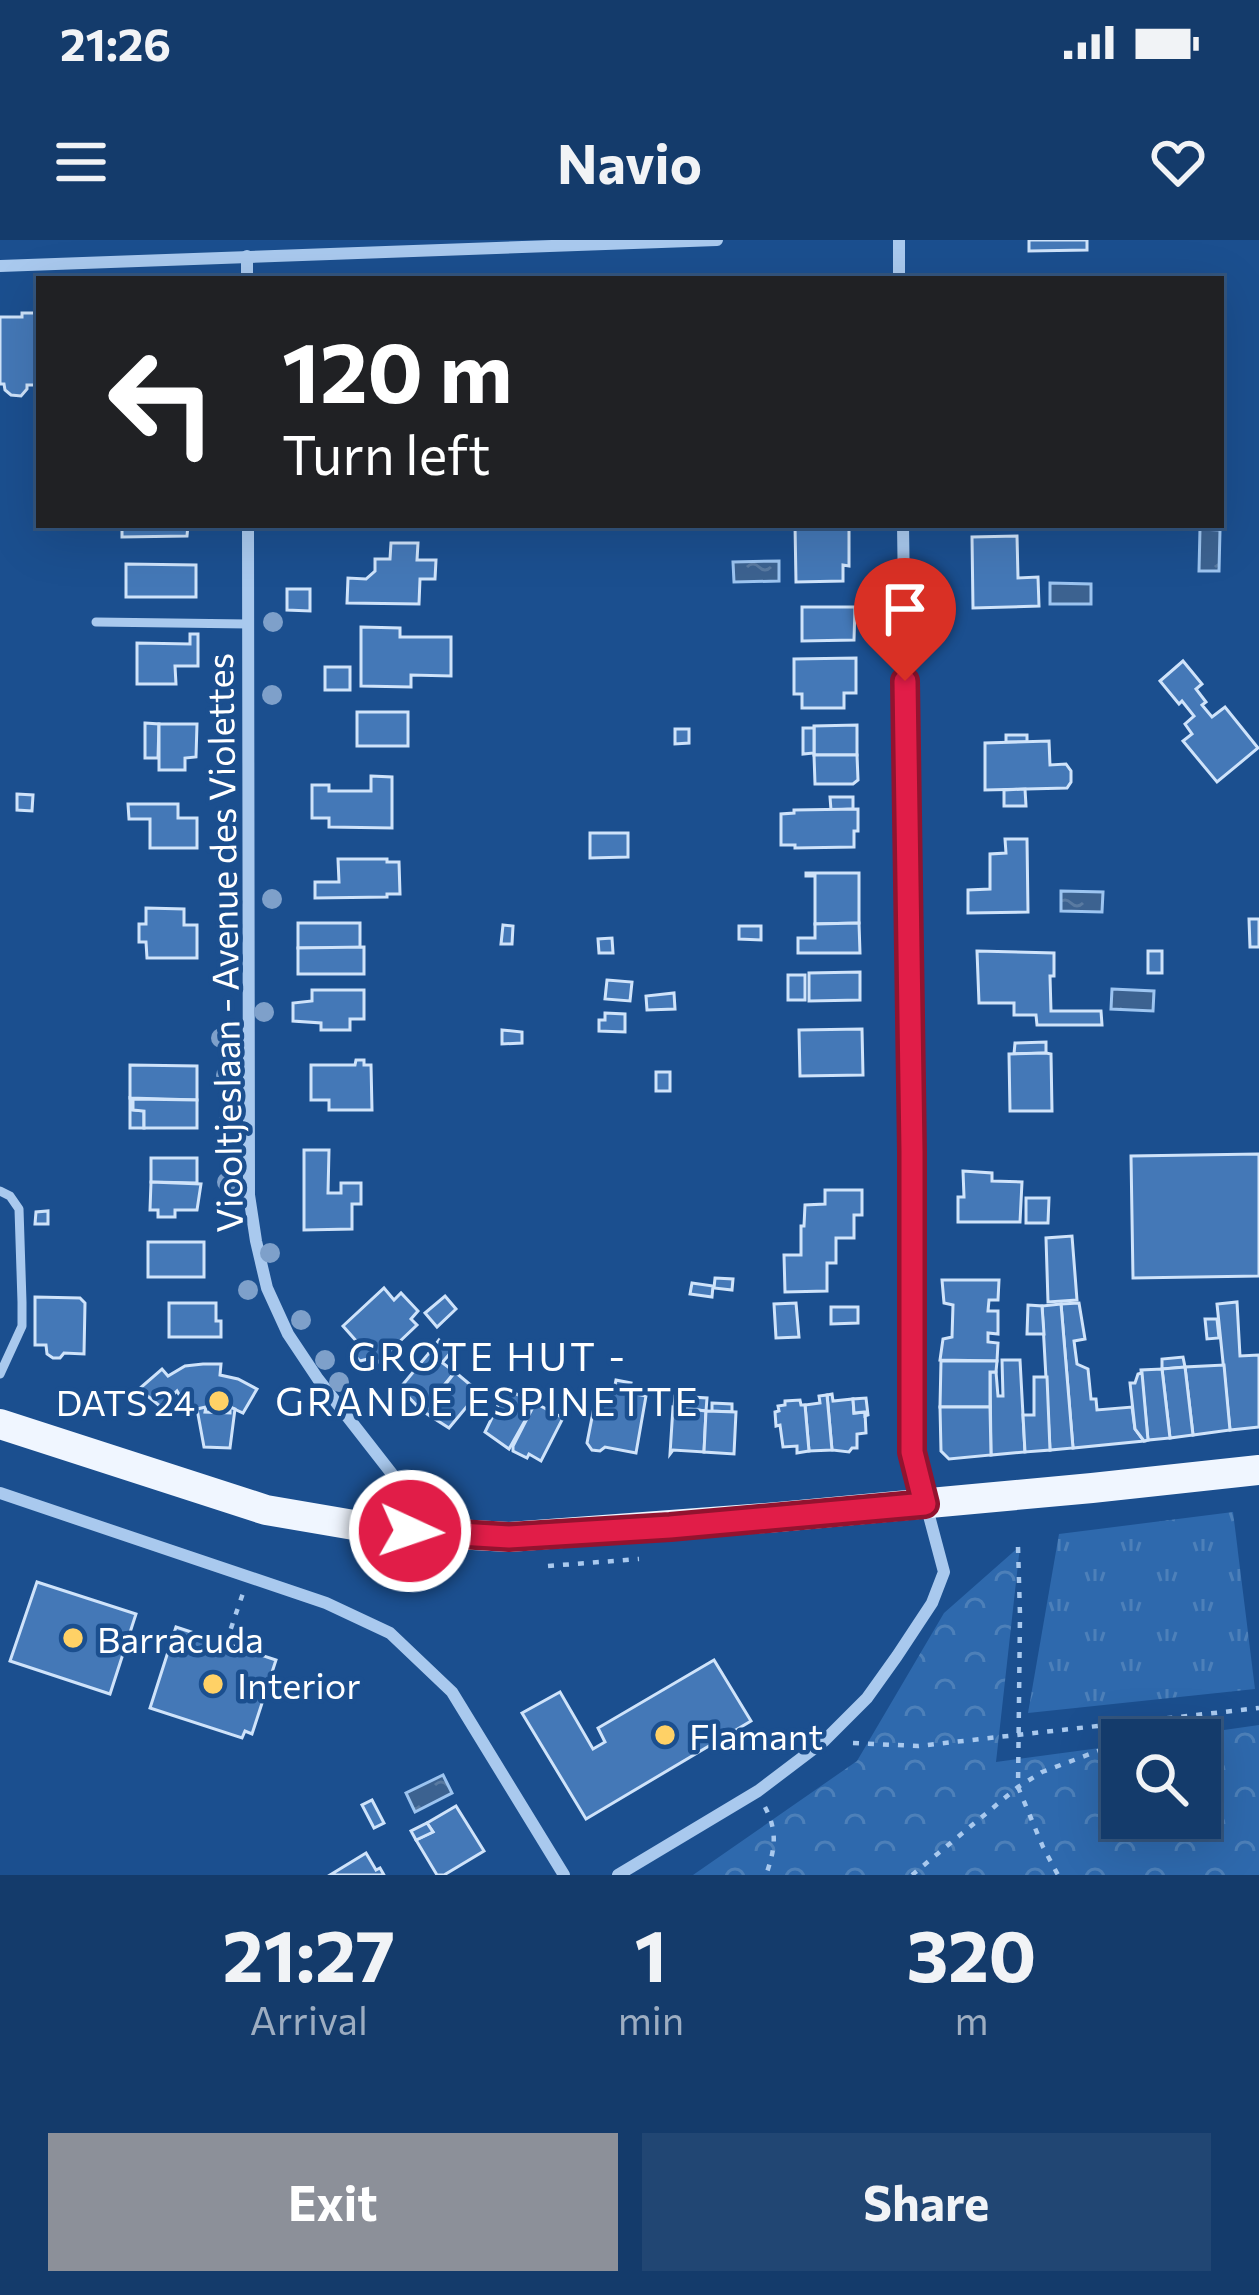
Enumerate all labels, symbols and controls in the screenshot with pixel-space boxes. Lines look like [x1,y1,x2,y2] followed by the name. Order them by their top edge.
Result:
[60,15,171,70] text: 21:26
[48,129,114,195] icon: menu
[557,129,702,195] text: Navio
[1145,129,1211,195] icon: heart
[282,318,512,420] text: 120 m
[84,324,240,480] icon: left
[282,420,490,486] text: Turn left
[854,558,956,681] pin
[872,576,938,642] icon: arrive
[196,653,250,1233] street label: Viooltjeslaan - Avenue des Violettes
[275,1331,701,1424] district label: GROTE HUT - GRANDE ESPINETTE
[56,1379,195,1423] place label: DATS 24
[206,1388,232,1414] marker: DATS 24
[347,1468,473,1594] position arrow
[97,1616,264,1660] place label: Barracuda
[60,1625,86,1651] marker: Barracuda
[237,1662,361,1706] place label: Interior
[200,1671,226,1697] marker: Interior
[689,1713,823,1757] place label: Flamant
[1101,1719,1221,1839] map controls
[1101,1719,1221,1839] button: search
[652,1722,678,1748] marker: Flamant
[223,1909,395,1997] text: 21:27
[635,1909,667,1997] text: 1
[907,1909,1036,1997] text: 320
[250,1995,368,2043] text: Arrival
[618,1995,684,2043] text: min
[955,1995,989,2043] text: m
[48,2133,618,2271] button: Exit
[642,2133,1211,2271] button: Share

